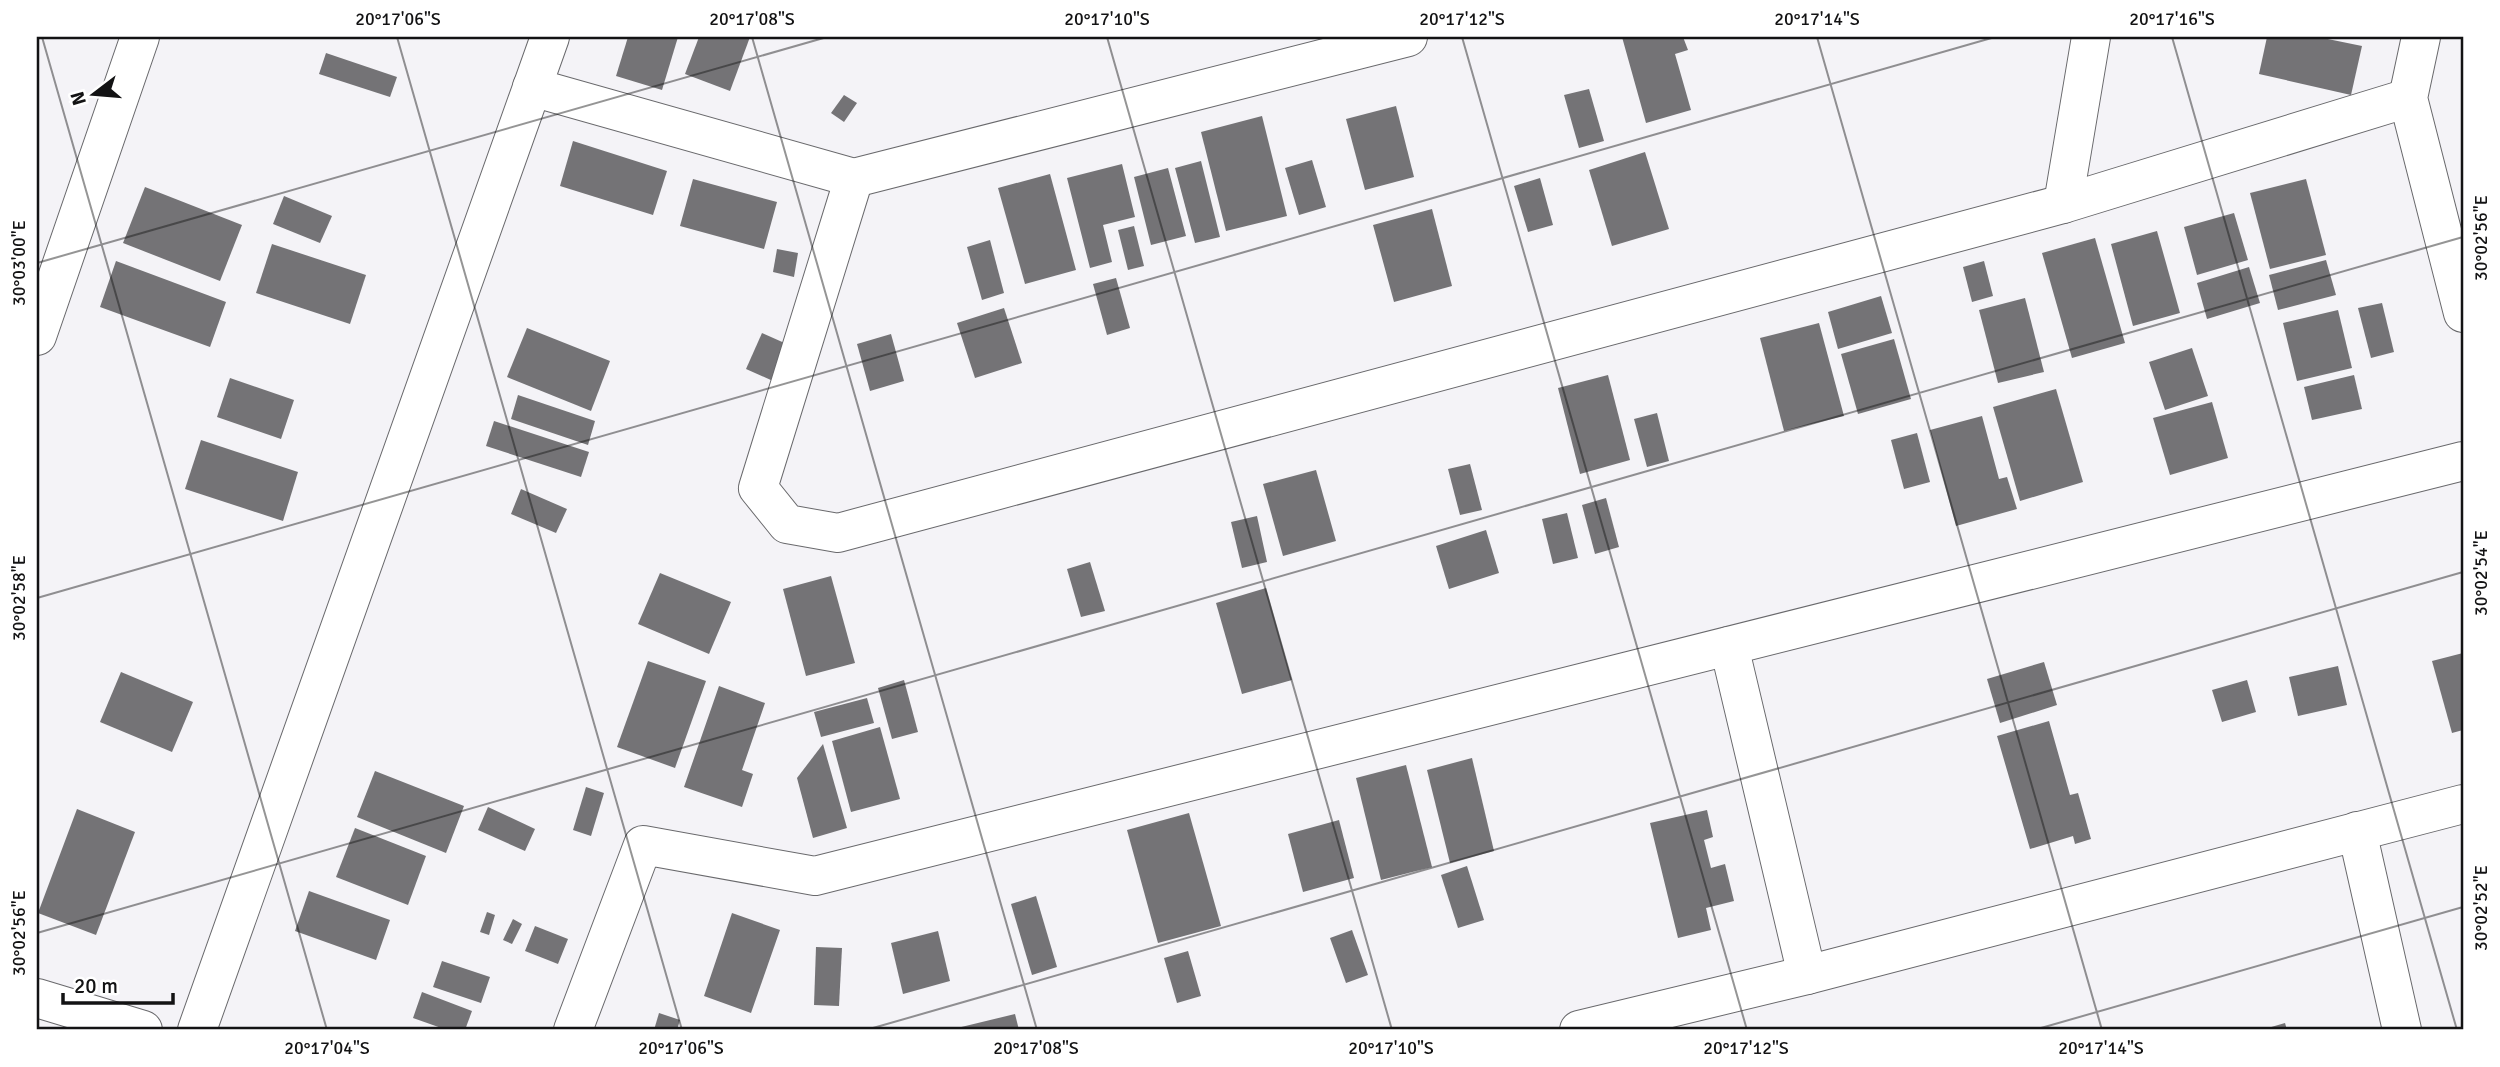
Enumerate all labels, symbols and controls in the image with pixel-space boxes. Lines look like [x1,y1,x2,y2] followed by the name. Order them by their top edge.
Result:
[355,8,441,30] text: 20°17'06"S
[709,8,795,30] text: 20°17'08"S
[1064,8,1150,30] text: 20°17'10"S
[1419,8,1505,30] text: 20°17'12"S
[1774,8,1860,30] text: 20°17'14"S
[2129,8,2215,30] text: 20°17'16"S
[60,60,130,130] north arrow
[65,89,92,108] text: N
[2470,195,2492,281] text: 30°02'56"E
[8,220,30,306] text: 30°03'00"E
[2470,530,2492,616] text: 30°02'54"E
[8,555,30,641] text: 30°02'58"E
[2470,865,2492,951] text: 30°02'52"E
[8,890,30,976] text: 30°02'56"E
[63,962,173,1006] scale bar
[74,973,118,999] text: 20 m
[284,1037,370,1059] text: 20°17'04"S
[638,1037,724,1059] text: 20°17'06"S
[993,1037,1079,1059] text: 20°17'08"S
[1348,1037,1434,1059] text: 20°17'10"S
[1703,1037,1789,1059] text: 20°17'12"S
[2058,1037,2144,1059] text: 20°17'14"S

